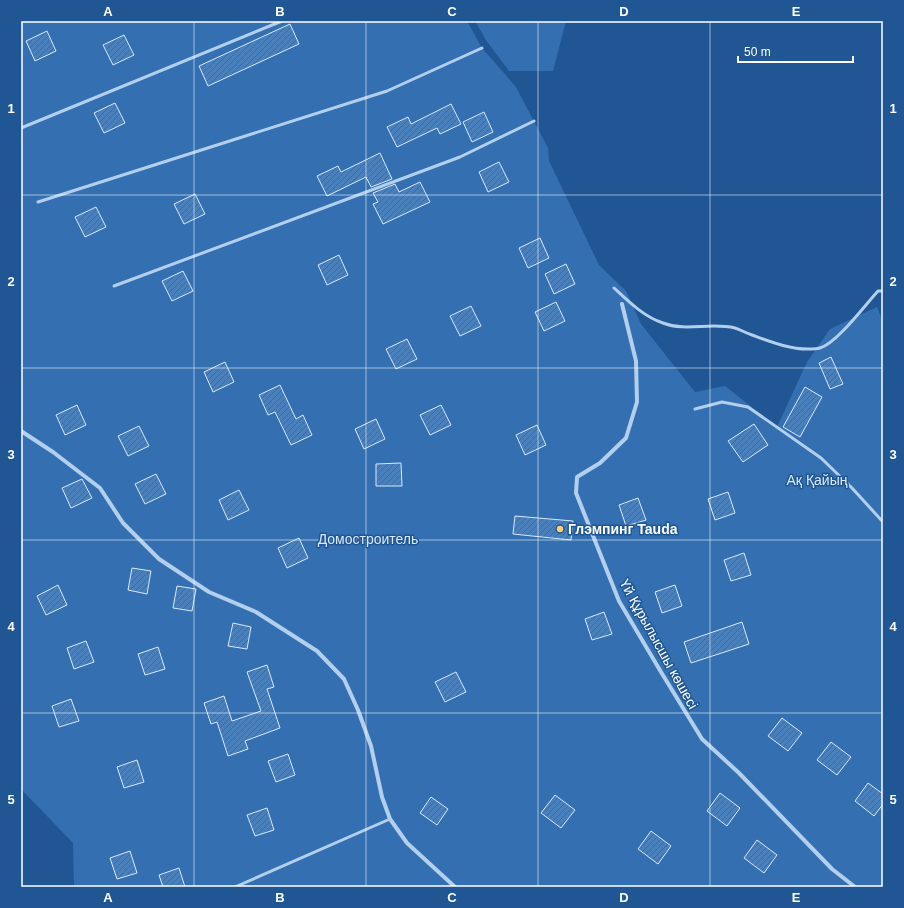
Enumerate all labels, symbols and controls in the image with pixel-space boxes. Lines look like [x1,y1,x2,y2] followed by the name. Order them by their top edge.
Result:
[103,4,113,19] text: A
[275,4,285,19] text: B
[447,4,457,19] text: C
[619,4,629,19] text: D
[792,4,801,19] text: E
[738,38,853,64] scale bar
[744,45,771,59] text: 50 m
[7,101,15,116] text: 1
[889,101,897,116] text: 1
[7,274,15,289] text: 2
[889,274,897,289] text: 2
[7,447,15,462] text: 3
[889,447,897,462] text: 3
[787,472,848,488] park label: Ақ Қайың
[568,521,678,537] place label: Глэмпинг Tauda
[555,524,565,534] marker: Глэмпинг Tauda
[318,531,418,547] park label: Домостроитель
[617,576,701,712] street label: Үй Құрылысшы көшесі
[7,619,15,634] text: 4
[889,619,897,634] text: 4
[7,792,15,807] text: 5
[889,792,897,807] text: 5
[103,890,113,905] text: A
[275,890,285,905] text: B
[447,890,457,905] text: C
[619,890,629,905] text: D
[792,890,801,905] text: E

